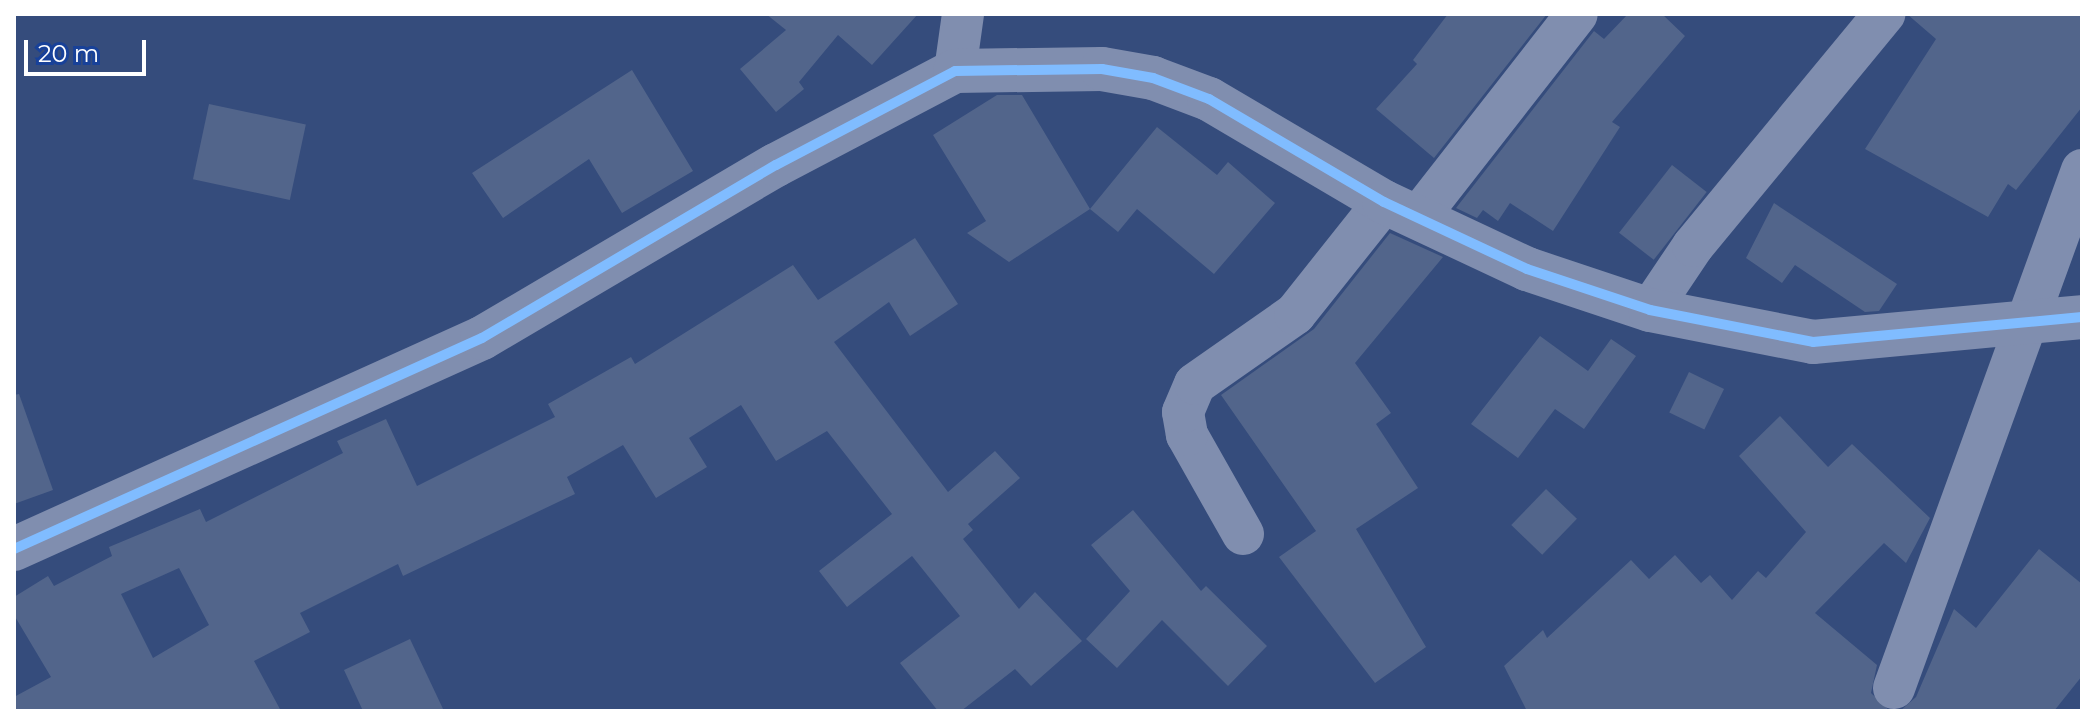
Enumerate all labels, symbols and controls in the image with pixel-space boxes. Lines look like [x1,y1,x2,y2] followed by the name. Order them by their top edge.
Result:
[28,24,150,74] scale bar
[38,39,99,68] text: 20 m

